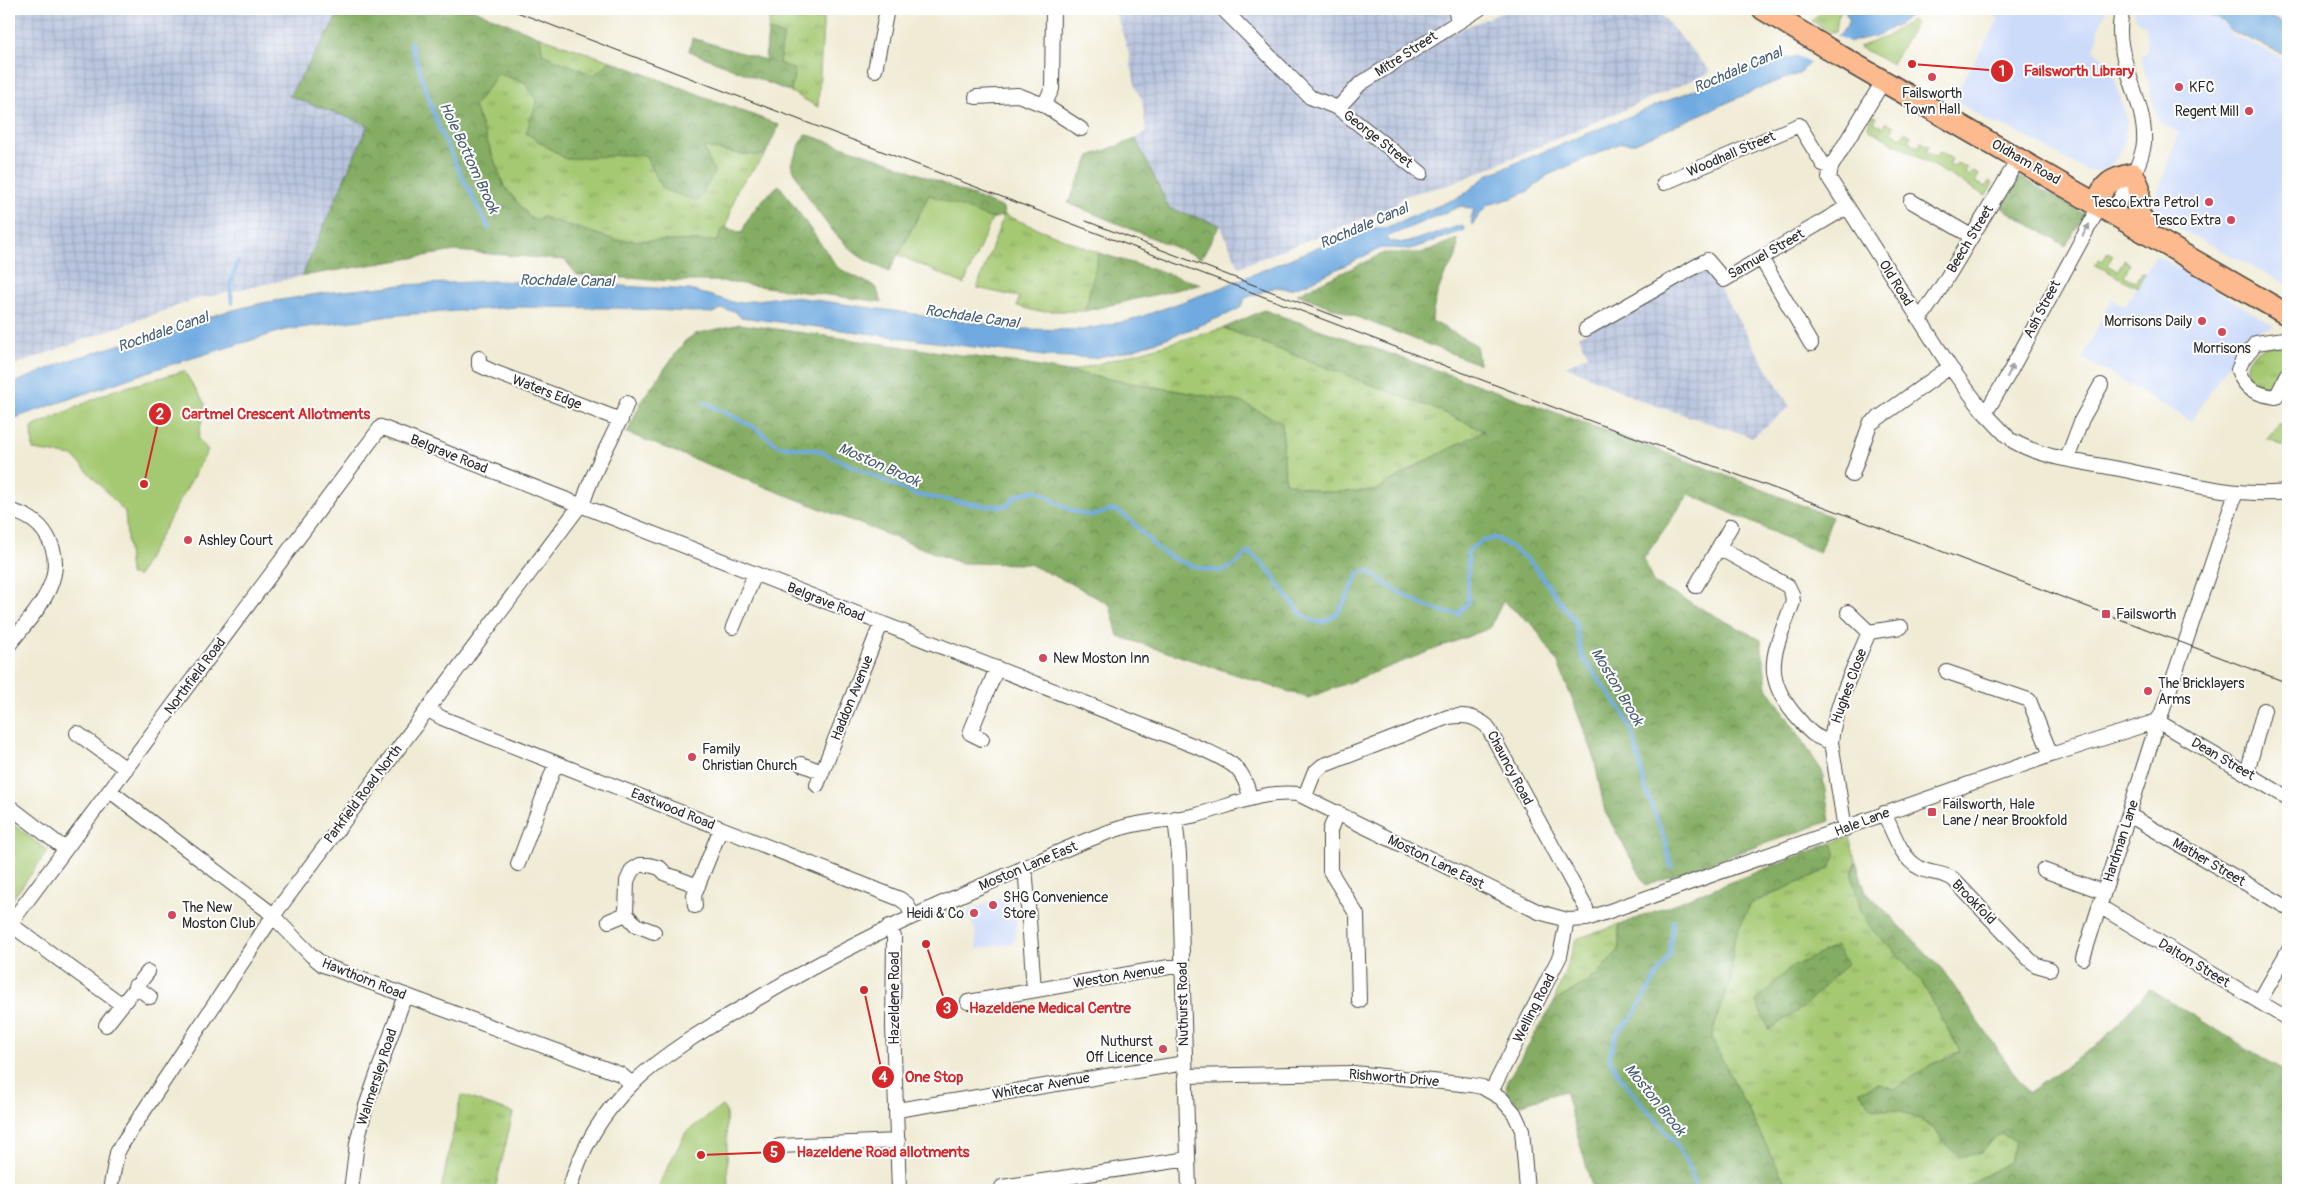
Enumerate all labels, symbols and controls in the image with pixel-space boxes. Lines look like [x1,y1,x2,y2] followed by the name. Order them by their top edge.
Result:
[1372,27,1441,80] street label: Mitre Street
[1691,42,1787,97] water label: Rochdale Canal
[1989,56,2145,86] callout: Failsworth Library
[1999,62,2005,81] text: 1
[2024,62,2135,81] text: Failsworth Library
[1926,71,1938,83] marker: Failsworth Town Hall
[2189,79,2215,96] place label: KFC
[2173,81,2185,93] marker: KFC
[1902,85,1962,118] place label: Failsworth Town Hall
[435,99,504,218] water label: Hole Bottom Brook
[2175,103,2239,120] place label: Regent Mill
[2243,105,2255,117] marker: Regent Mill
[1340,107,1416,172] street label: George Street
[1684,128,1778,180] street label: Woodhall Street
[1989,135,2064,189] street label: Oldham Road
[2092,194,2199,211] place label: Tesco Extra Petrol
[2203,196,2215,208] marker: Tesco Extra Petrol
[1317,198,1413,253] water label: Rochdale Canal
[1943,202,1997,276] street label: Beech Street
[2153,212,2221,229] place label: Tesco Extra
[2225,214,2237,226] marker: Tesco Extra
[2082,224,2091,237] one-way arrow
[1725,225,1808,283] street label: Samuel Street
[1875,257,1917,309] street label: Old Road
[519,271,616,291] water label: Rochdale Canal
[2020,277,2064,341] street label: Ash Street
[924,301,1022,333] water label: Rochdale Canal
[115,307,212,356] water label: Rochdale Canal
[2104,313,2192,330] place label: Morrisons Daily
[2196,315,2208,327] marker: Morrisons Daily
[2216,326,2228,338] marker: Morrisons
[2193,340,2252,357] place label: Morrisons
[2006,364,2014,378] one-way arrow
[510,371,584,413] street label: Waters Edge
[147,399,380,429] callout: Cartmel Crescent Allotments
[156,405,164,424] text: 2
[182,405,371,424] text: Cartmel Crescent Allotments
[408,431,490,477] street label: Belgrave Road
[835,439,924,492] water label: Moston Brook
[198,532,273,549] place label: Ashley Court
[182,534,194,546] marker: Ashley Court
[785,579,867,625] street label: Belgrave Road
[2116,606,2176,623] place label: Failsworth
[2100,608,2112,620] marker: Failsworth
[161,634,229,718] street label: Northfield Road
[1586,645,1648,731] water label: Moston Brook
[1828,646,1870,726] street label: Hughes Close
[1053,650,1150,667] place label: New Moston Inn
[1037,652,1049,664] marker: New Moston Inn
[827,653,877,743] street label: Haddon Avenue
[2158,675,2245,708] place label: The Bricklayers Arms
[2142,685,2154,697] marker: The Bricklayers Arms
[1483,728,1537,808] street label: Chauncy Road
[2188,734,2258,784] street label: Dean Street
[320,741,406,847] street label: Parkfield Road North
[702,741,797,774] place label: Family Christian Church
[686,751,698,763] marker: Family Christian Church
[629,784,718,834] street label: Eastwood Road
[1942,796,2067,829] place label: Failsworth, Hale Lane / near Brookfold
[2100,798,2142,884] street label: Hardman Lane
[1832,804,1892,840] street label: Hale Lane
[1926,806,1938,818] marker: Failsworth, Hale Lane / near Brookfold
[1385,831,1487,893] street label: Moston Lane East
[2170,834,2249,890] street label: Mather Street
[976,837,1080,894] street label: Moston Lane East
[1948,876,2000,928] street label: Brookfold
[1003,889,1108,922] place label: SHG Convenience Store
[182,899,256,932] place label: The New Moston Club
[987,899,999,911] marker: SHG Convenience Store
[906,905,964,922] place label: Heidi & Co
[968,907,980,919] marker: Heidi & Co
[166,909,178,921] marker: The New Moston Club
[2155,935,2233,991] street label: Dalton Street
[886,951,903,1045] street label: Hazeldene Road
[319,954,409,1004] street label: Hawthorn Road
[1072,960,1166,992] street label: Weston Avenue
[1174,961,1192,1046] street label: Nuthurst Road
[1509,971,1559,1045] street label: Welling Road
[934,993,1141,1023] callout: Hazeldene Medical Centre
[943,999,951,1018] text: 3
[969,999,1132,1018] text: Hazeldene Medical Centre
[353,1026,401,1127] street label: Walmersley Road
[1086,1033,1153,1066] place label: Nuthurst Off Licence
[1157,1043,1169,1055] marker: Nuthurst Off Licence
[1620,1060,1691,1141] water label: Moston Brook
[870,1062,974,1092] callout: One Stop
[1348,1066,1440,1090] street label: Rishworth Drive
[879,1068,888,1087] text: 4
[905,1068,963,1087] text: One Stop
[991,1069,1091,1103] street label: Whitecar Avenue
[761,1137,979,1167] callout: Hazeldene Road allotments
[770,1143,778,1162] text: 5
[796,1143,970,1162] text: Hazeldene Road allotments

